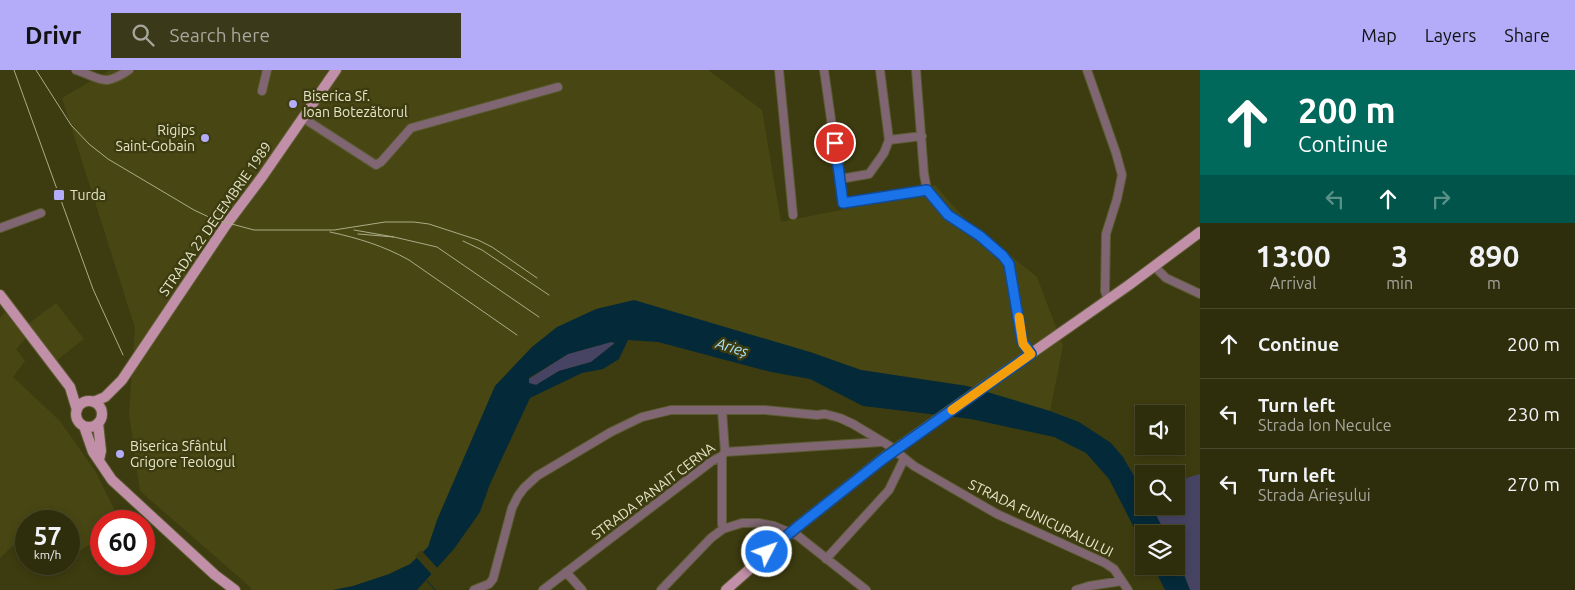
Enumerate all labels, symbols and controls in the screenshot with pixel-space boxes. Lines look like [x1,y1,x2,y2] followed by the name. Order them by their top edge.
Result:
[111,13,461,58] search box
[129,21,157,49] icon: search
[25,22,81,49] text: Drivr
[169,24,270,46] text: Search here
[1361,25,1397,45] text: Map
[1425,25,1476,45] text: Layers
[1504,25,1550,45] text: Share
[303,88,408,120] place label: Biserica Sf. Ioan Botezătorul
[1215,90,1280,155] icon: ahead
[1298,90,1396,130] text: 200 m
[287,98,299,110] marker: Biserica Sf. Ioan Botezătorul
[116,122,195,154] place label: Rigips Saint-Gobain
[814,122,856,164] pin
[821,129,849,157] icon: arrive
[1298,131,1388,156] text: Continue
[199,132,211,144] marker: Rigips Saint-Gobain
[156,139,274,299] street label: STRADA 22 DECEMBRIE 1989
[1321,185,1349,213] icon: left
[1374,185,1402,213] icon: ahead
[1427,185,1455,213] icon: right
[70,187,106,203] place label: Turda
[52,188,66,202] marker: Turda
[1256,239,1331,273] text: 13:00
[1391,239,1408,273] text: 3
[1469,239,1519,273] text: 890
[1270,274,1316,292] text: Arrival
[1386,274,1413,292] text: min
[1487,274,1501,292] text: m
[1215,330,1243,358] icon: ahead
[1258,333,1339,355] text: Continue
[1507,333,1560,355] text: 200 m
[713,334,751,360] water label: Arieș
[1258,394,1336,416] text: Turn left
[1215,400,1243,428] icon: left
[1507,403,1560,425] text: 230 m
[1135,405,1185,575] map controls
[1135,405,1185,455] button: sound
[1258,416,1392,434] text: Strada Ion Neculce
[130,438,235,470] place label: Biserica Sfântul Grigore Teologul
[588,439,718,543] street label: STRADA PANAIT CERNA
[114,448,126,460] marker: Biserica Sfântul Grigore Teologul
[1258,464,1336,486] text: Turn left
[1135,465,1185,515] button: search
[1215,470,1243,498] icon: left
[1507,473,1560,495] text: 270 m
[966,476,1116,560] street label: STRADA FUNICURALULUI
[1258,486,1371,504] text: Strada Arieșului
[90,510,155,575] speed limit sign: 60
[33,522,62,550] text: 57
[740,525,792,577] position arrow
[1135,525,1185,575] button: layers
[34,548,61,561] text: km/h

